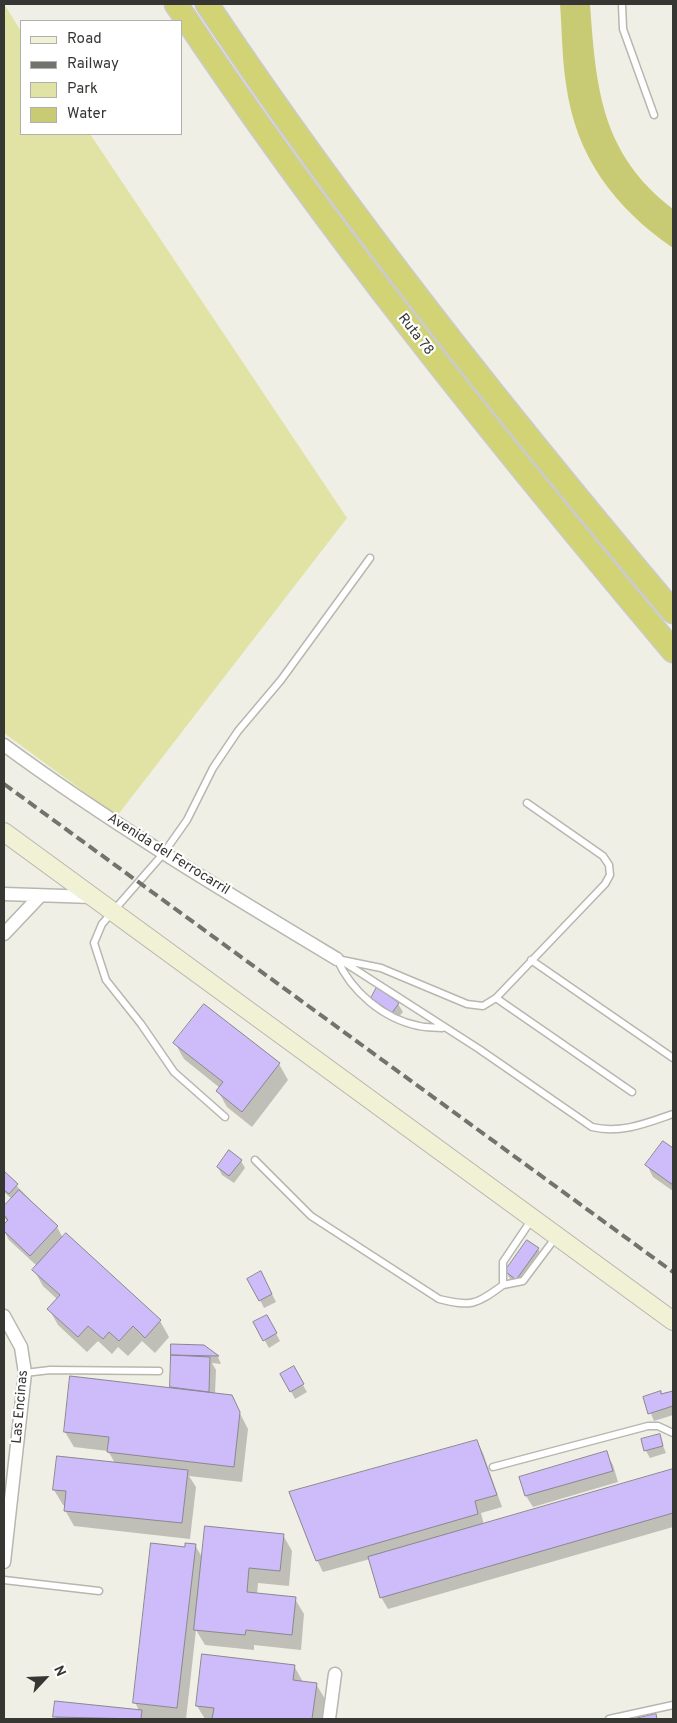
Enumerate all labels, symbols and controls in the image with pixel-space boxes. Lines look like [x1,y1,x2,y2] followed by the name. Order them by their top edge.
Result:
[20,20,182,135] legend
[67,30,102,49] text: Road
[67,55,119,74] text: Railway
[67,80,98,99] text: Park
[67,105,106,124] text: Water
[394,311,436,359] street label: Ruta 78
[104,810,232,900] street label: Avenida del Ferrocarril
[9,1369,33,1445] street label: Las Encinas
[20,1653,70,1703] north arrow
[49,1663,69,1680] text: N

